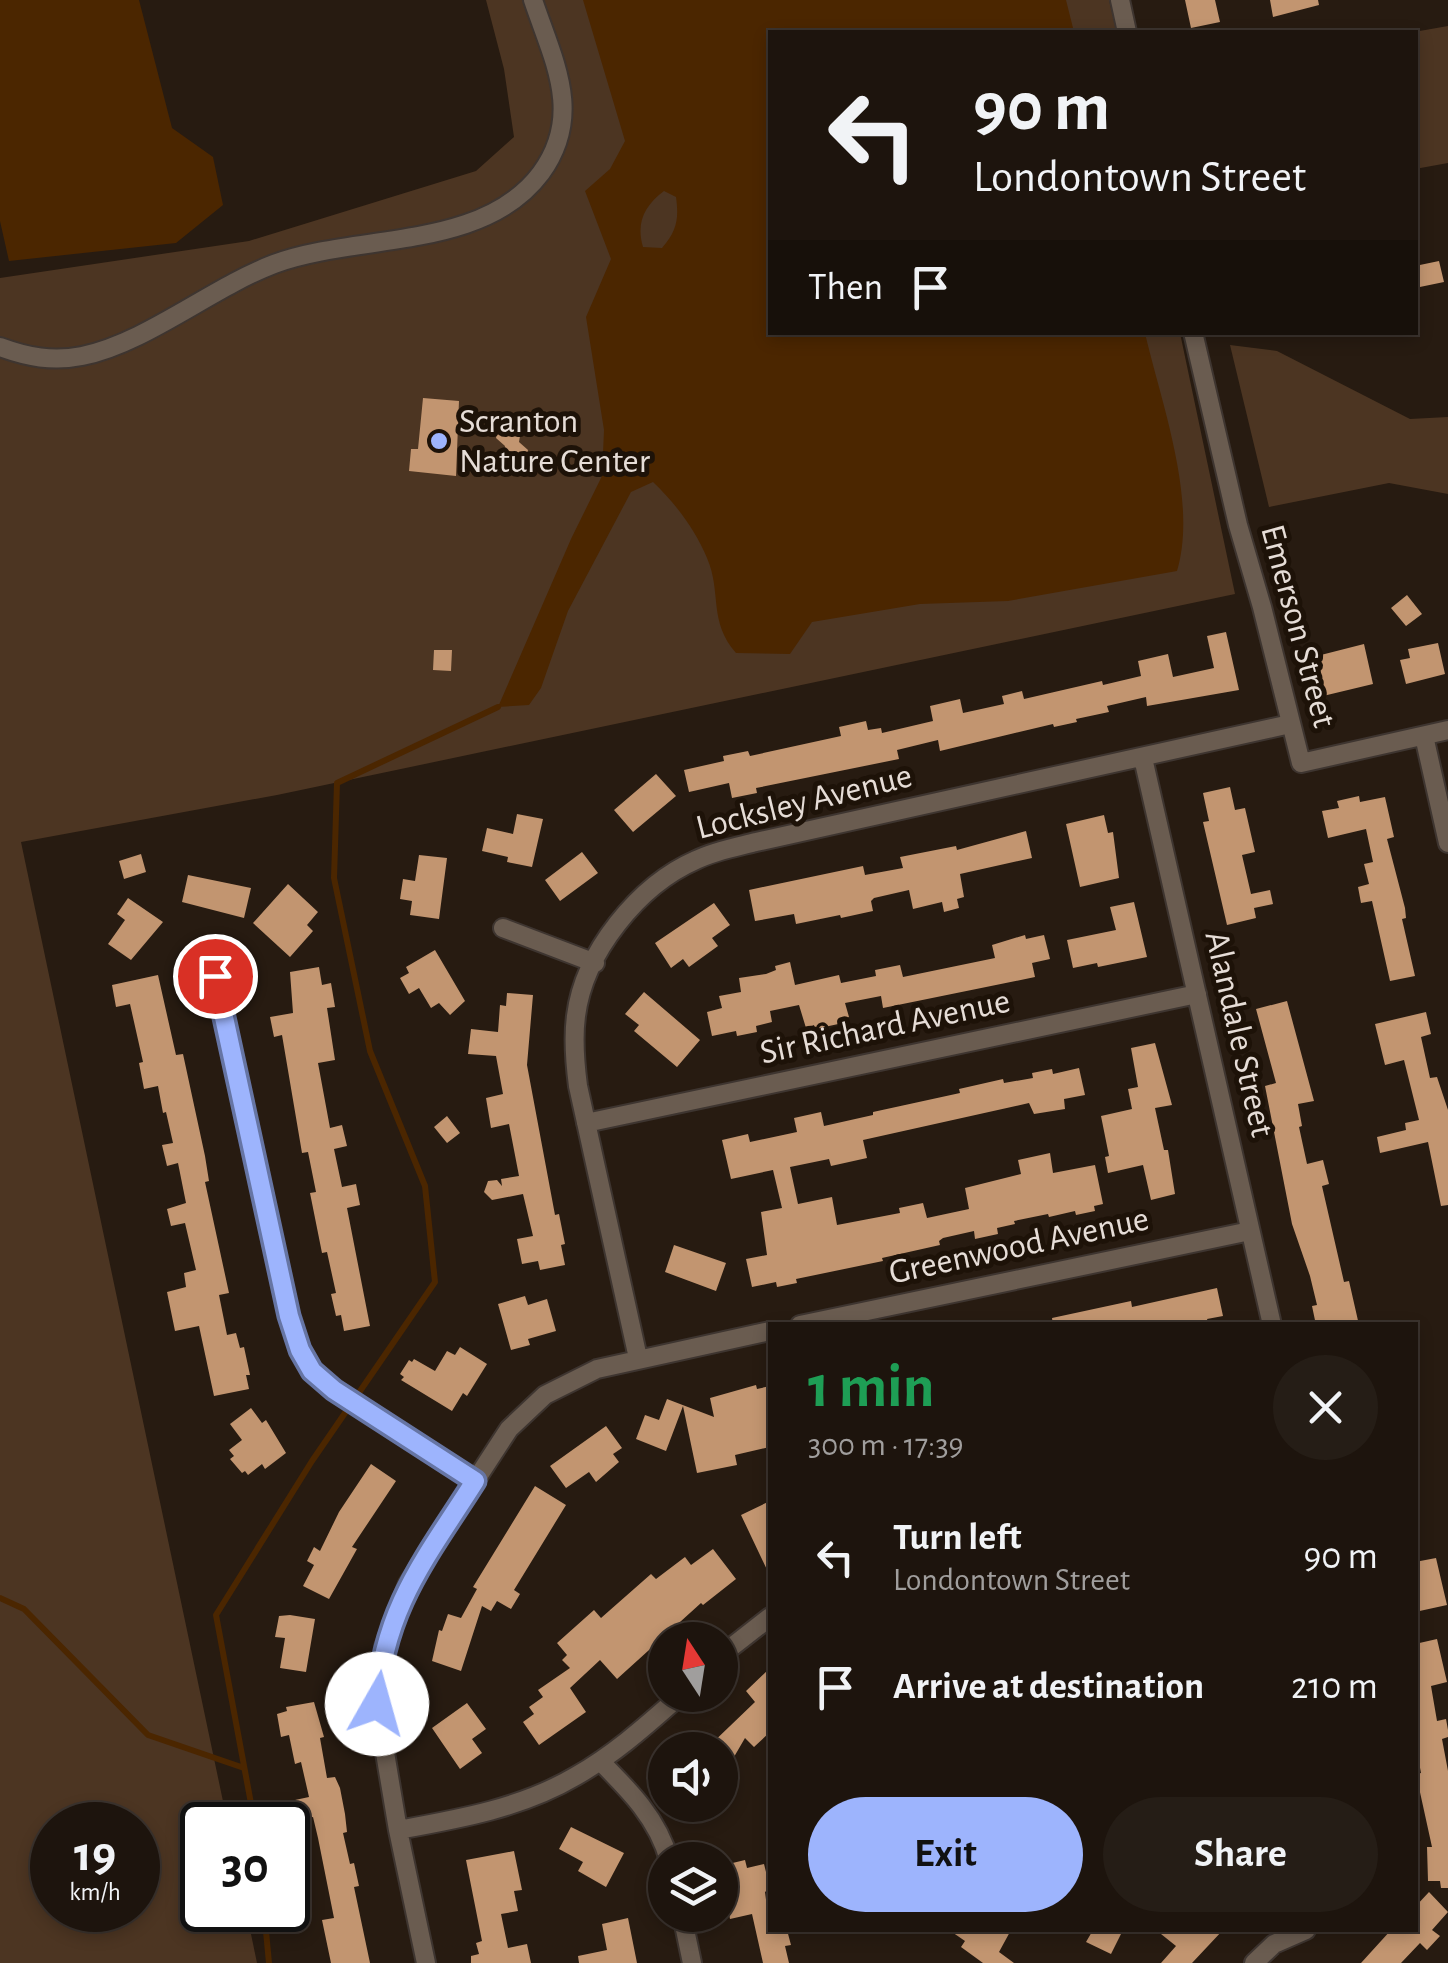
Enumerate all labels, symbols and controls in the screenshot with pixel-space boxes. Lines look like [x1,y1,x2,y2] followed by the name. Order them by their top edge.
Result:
[808,70,938,200] icon: left
[973,73,1110,143] text: 90 m
[973,155,1306,200] text: Londontown Street
[903,260,958,315] icon: arrive
[808,269,883,307] text: Then
[459,404,651,479] place label: Scranton Nature Center
[428,430,450,452] marker: Scranton Nature Center
[1254,521,1342,731] street label: Emerson Street
[692,758,916,846] street label: Locksley Avenue
[1198,928,1280,1140] street label: Alandale Street
[173,934,258,1019] pin
[188,949,243,1004] icon: arrive
[757,983,1013,1071] street label: Sir Richard Avenue
[886,1201,1152,1291] street label: Greenwood Avenue
[1273,1355,1378,1460] button: close
[808,1358,934,1418] text: 1 min
[808,1429,964,1461] text: 300 m · 17:39
[893,1519,1021,1557] text: Turn left
[808,1530,863,1585] icon: left
[1303,1538,1378,1576] text: 90 m
[893,1564,1130,1596] text: Londontown Street
[648,1622,738,1712] north arrow
[648,1622,738,1932] map controls
[325,1652,429,1756] position arrow
[808,1660,863,1715] icon: arrive
[893,1668,1204,1706] text: Arrive at destination
[1291,1668,1378,1706] text: 210 m
[648,1732,738,1822] button: sound
[808,1797,1083,1912] button: Exit
[1103,1797,1378,1912] button: Share
[180,1802,310,1932] speed limit sign: 30
[74,1830,116,1880] text: 19
[648,1842,738,1932] button: layers
[69,1880,121,1905] text: km/h

